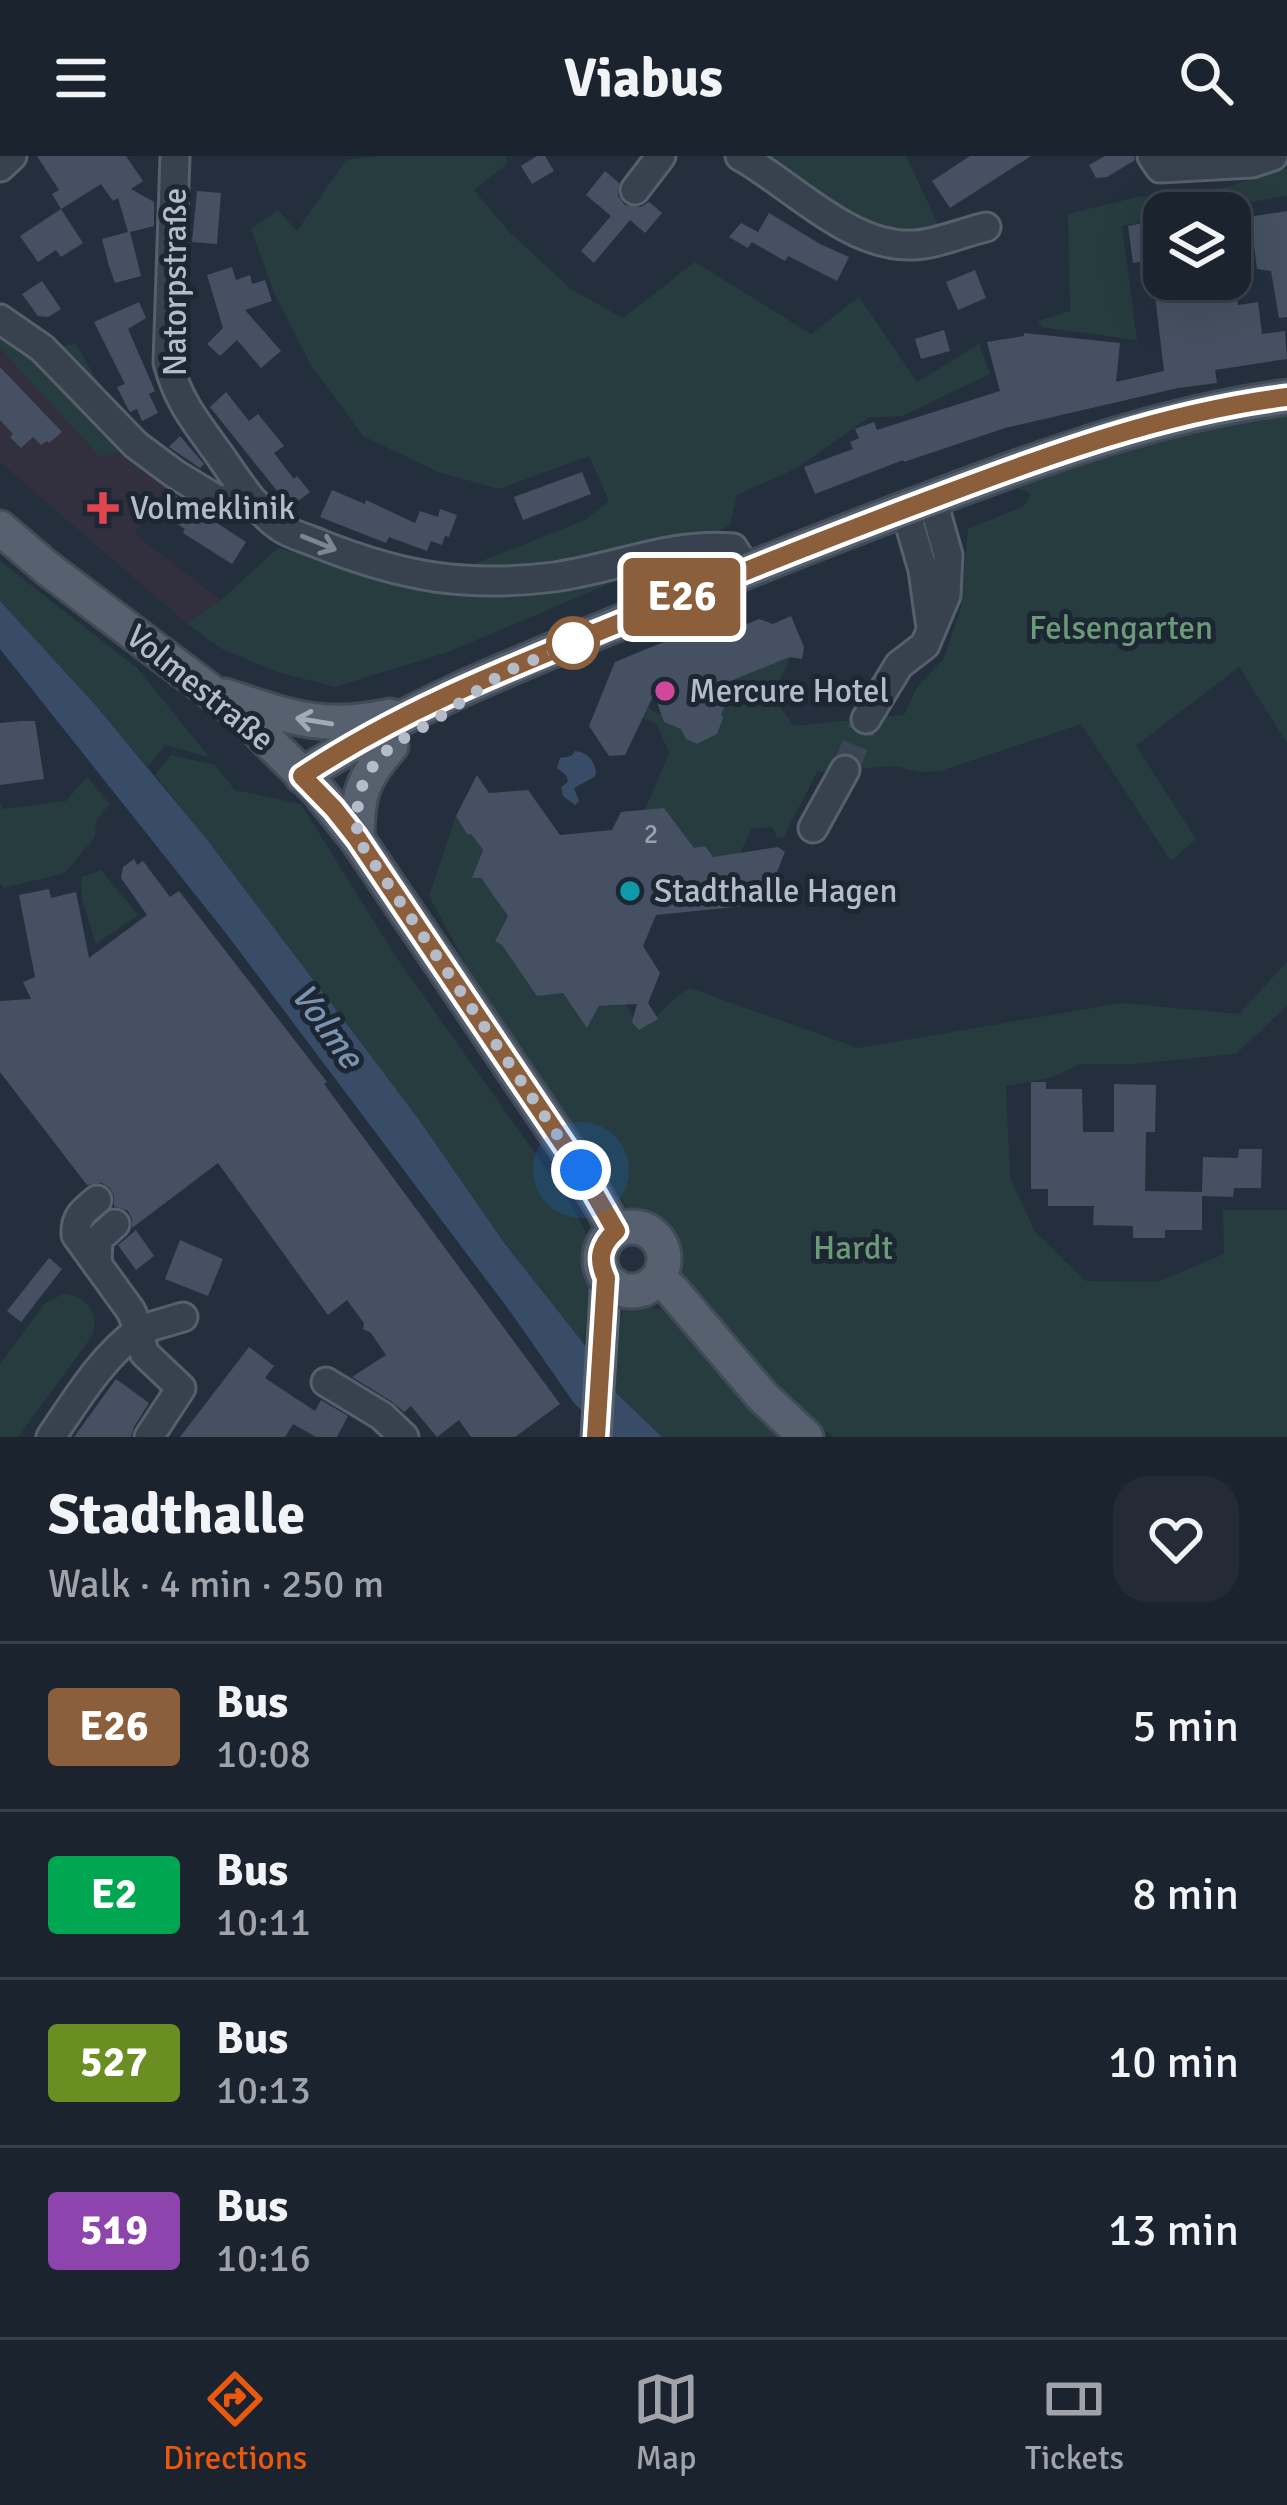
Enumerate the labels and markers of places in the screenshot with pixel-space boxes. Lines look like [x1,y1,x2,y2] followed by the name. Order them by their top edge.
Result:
[130,488,295,529] place label: Volmeklinik
[87,492,119,524] marker: Volmeklinik
[548,618,598,668] unlabelled marker
[689,671,889,712] place label: Mercure Hotel
[652,678,678,704] marker: Mercure Hotel
[654,871,898,912] place label: Stadthalle Hagen
[617,878,643,904] marker: Stadthalle Hagen

